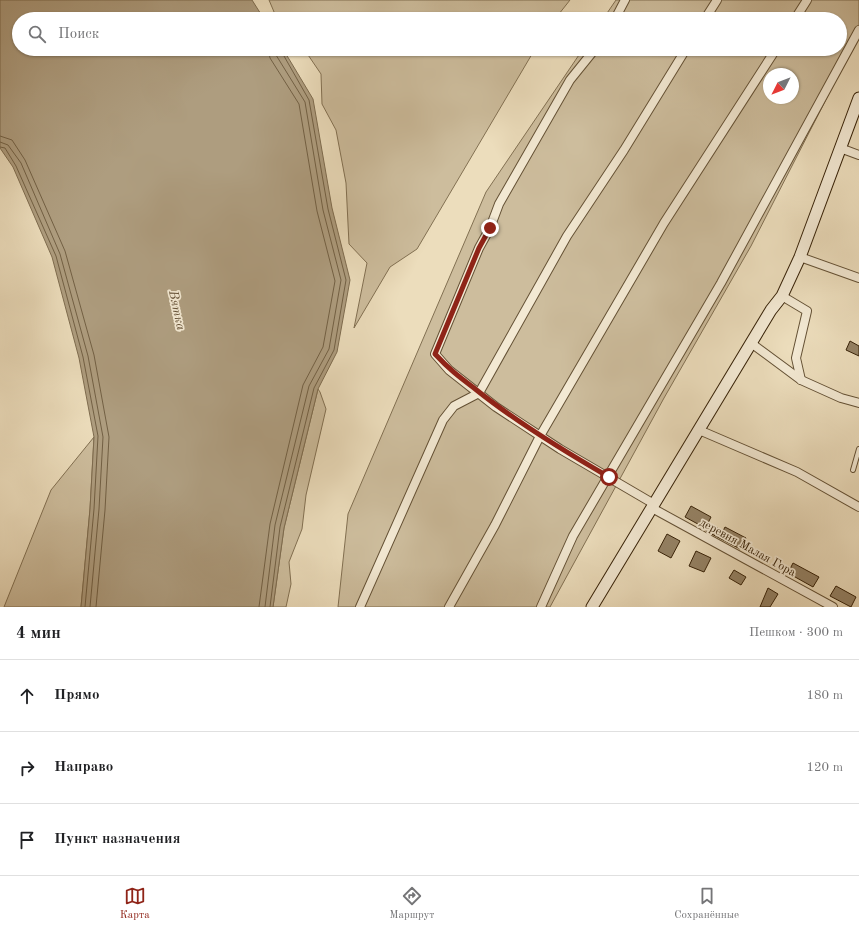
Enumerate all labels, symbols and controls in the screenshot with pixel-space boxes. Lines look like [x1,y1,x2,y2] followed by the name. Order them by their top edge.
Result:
[12,12,847,56] search box
[26,23,48,45] icon: search
[58,27,99,42] text: Поиск
[763,68,799,104] north arrow
[481,219,499,237] route end
[166,288,187,332] water label: Вятка
[600,468,618,486] route start
[698,517,798,579] street label: деревня Малая Гора
[16,625,61,642] text: 4 мин
[749,626,843,639] text: Пешком · 300 m
[16,685,38,707] icon: ahead
[54,688,100,703] text: Прямо
[806,689,843,702] text: 180 m
[16,757,38,779] icon: right
[54,760,113,775] text: Направо
[806,761,843,774] text: 120 m
[16,829,38,851] icon: arrive
[54,832,181,847] text: Пункт назначения
[120,885,150,923] tab: Карта
[389,885,435,923] tab: Маршрут
[674,885,739,923] tab: Сохранённые

